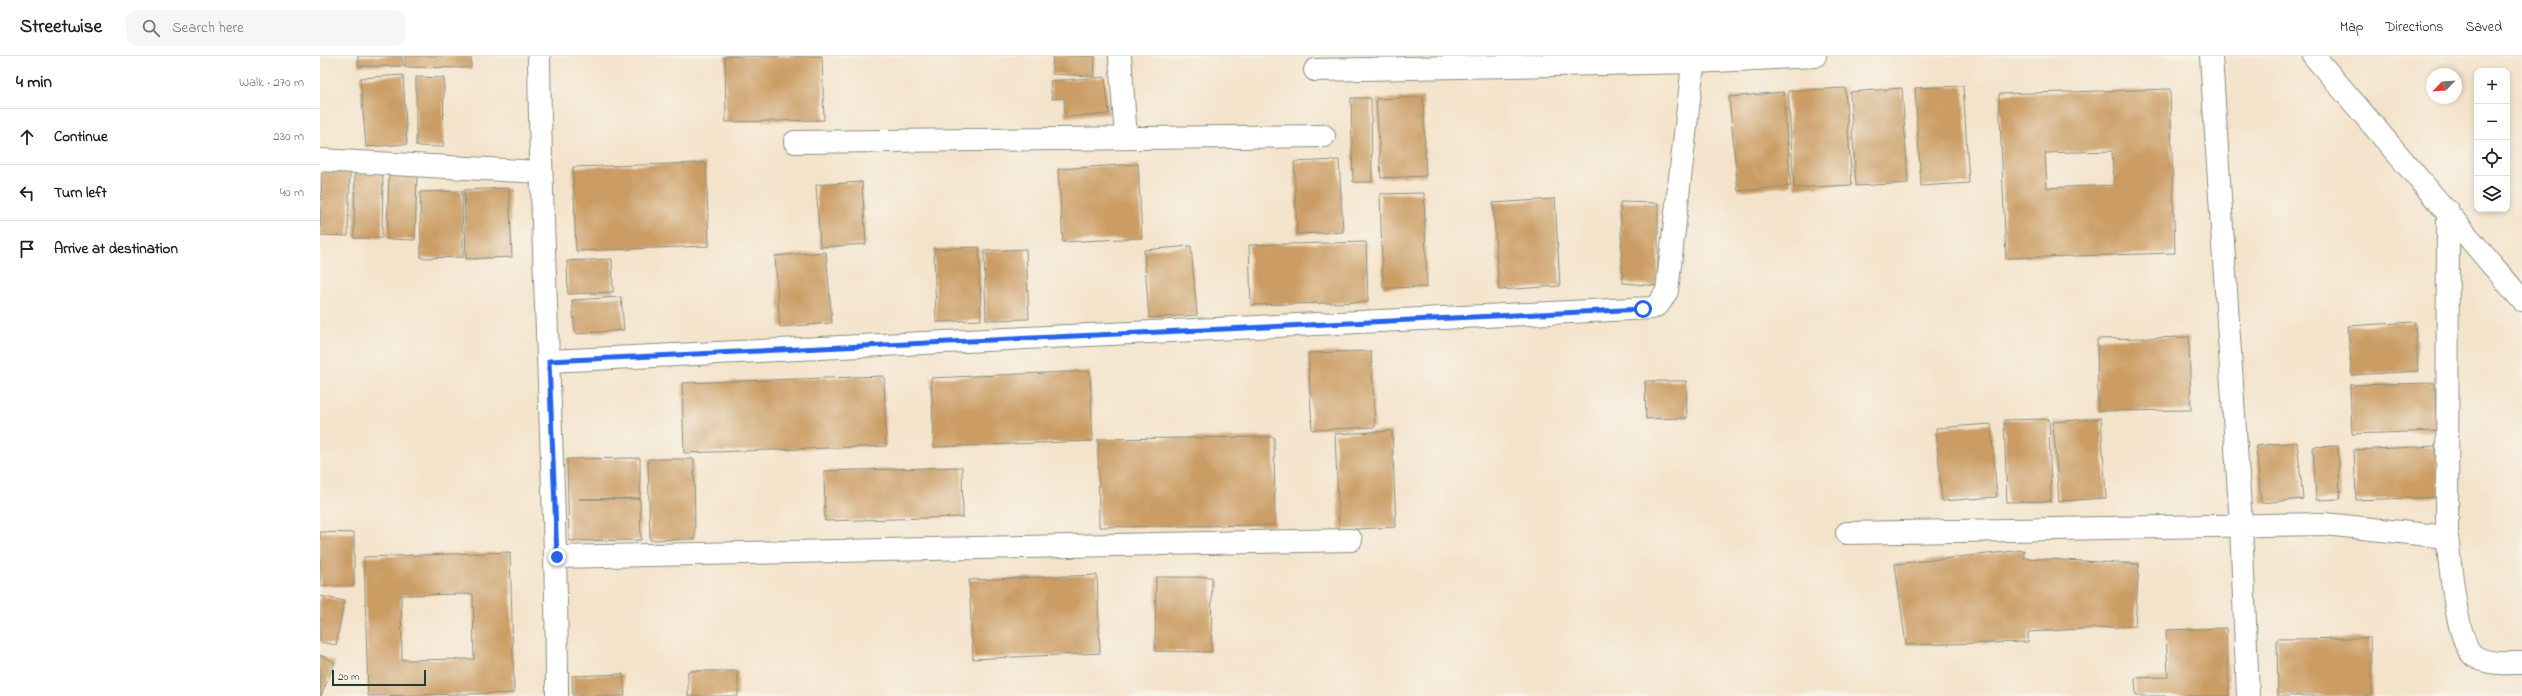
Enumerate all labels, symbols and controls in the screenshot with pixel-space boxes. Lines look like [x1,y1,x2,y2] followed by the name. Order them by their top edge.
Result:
[126,10,406,46] search box
[20,14,102,41] text: Streetwise
[140,17,162,39] icon: search
[172,17,244,39] text: Search here
[2340,17,2363,38] text: Map
[2385,17,2443,38] text: Directions
[2465,17,2502,38] text: Saved
[2426,68,2462,104] north arrow
[2474,68,2510,212] map controls
[2474,68,2510,104] button: +
[16,70,52,95] text: 4 min
[239,73,304,92] text: Walk · 270 m
[2474,104,2510,140] button: −
[16,126,38,148] icon: ahead
[54,126,108,148] text: Continue
[273,127,304,146] text: 230 m
[2474,140,2510,176] button: locate
[2474,176,2510,212] button: layers
[16,182,38,204] icon: left
[54,182,107,204] text: Turn left
[280,183,304,202] text: 40 m
[16,238,38,260] icon: arrive
[54,238,178,260] text: Arrive at destination
[1634,300,1652,318] route start
[548,548,566,566] route end
[332,668,426,687] scale bar
[338,669,360,685] text: 20 m

